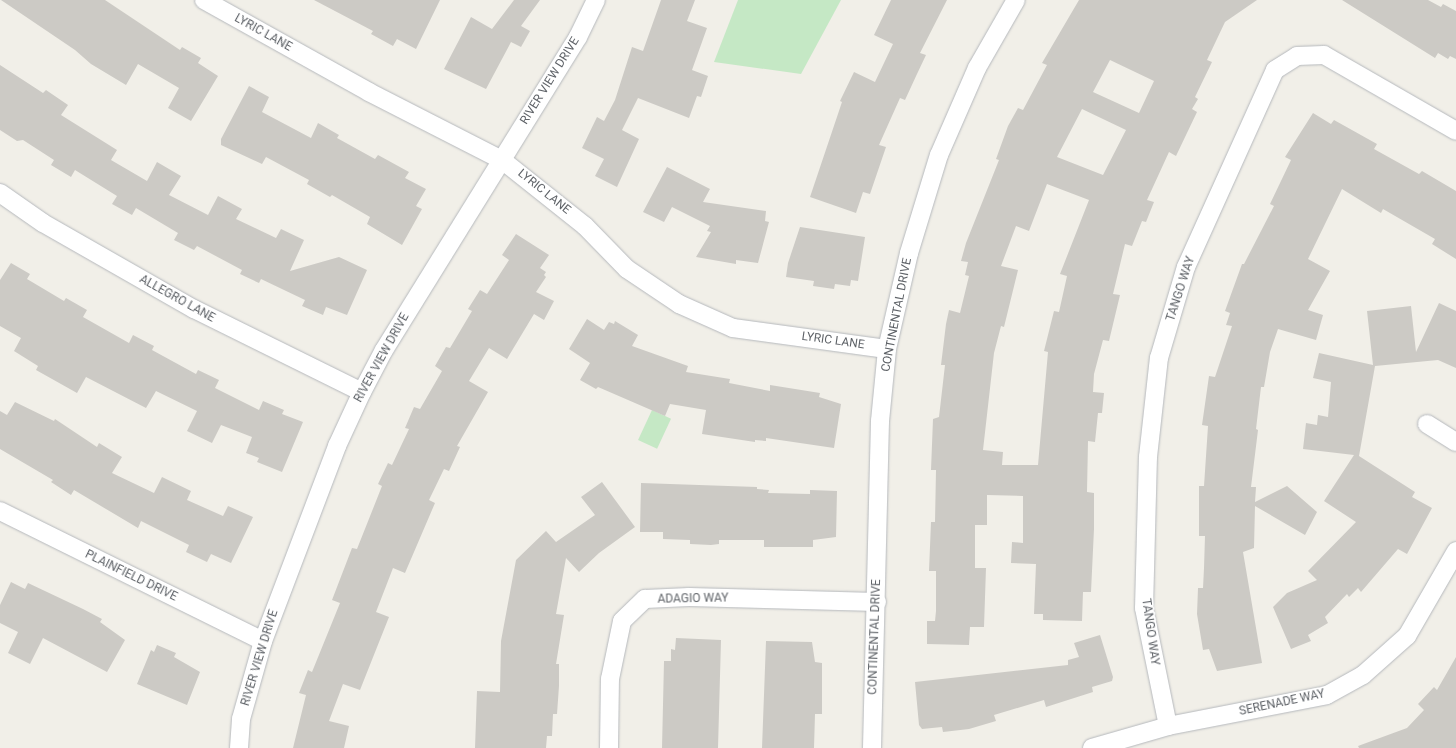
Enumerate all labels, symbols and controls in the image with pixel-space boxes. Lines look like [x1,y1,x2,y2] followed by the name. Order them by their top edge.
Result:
[232,11,294,55] street label: LYRIC LANE
[517,35,583,127] street label: RIVER VIEW DRIVE
[515,166,573,218] street label: LYRIC LANE
[1164,255,1198,323] street label: TANGO WAY
[879,257,915,373] street label: CONTINENTAL DRIVE
[137,272,217,326] street label: ALLEGRO LANE
[352,311,412,405] street label: RIVER VIEW DRIVE
[801,329,865,353] street label: LYRIC LANE
[83,547,179,605] street label: PLAINFIELD DRIVE
[866,579,884,695] street label: CONTINENTAL DRIVE
[657,591,729,607] street label: ADAGIO WAY
[1138,598,1162,666] street label: TANGO WAY
[239,608,281,708] street label: RIVER VIEW DRIVE
[1238,687,1326,719] street label: SERENADE WAY

